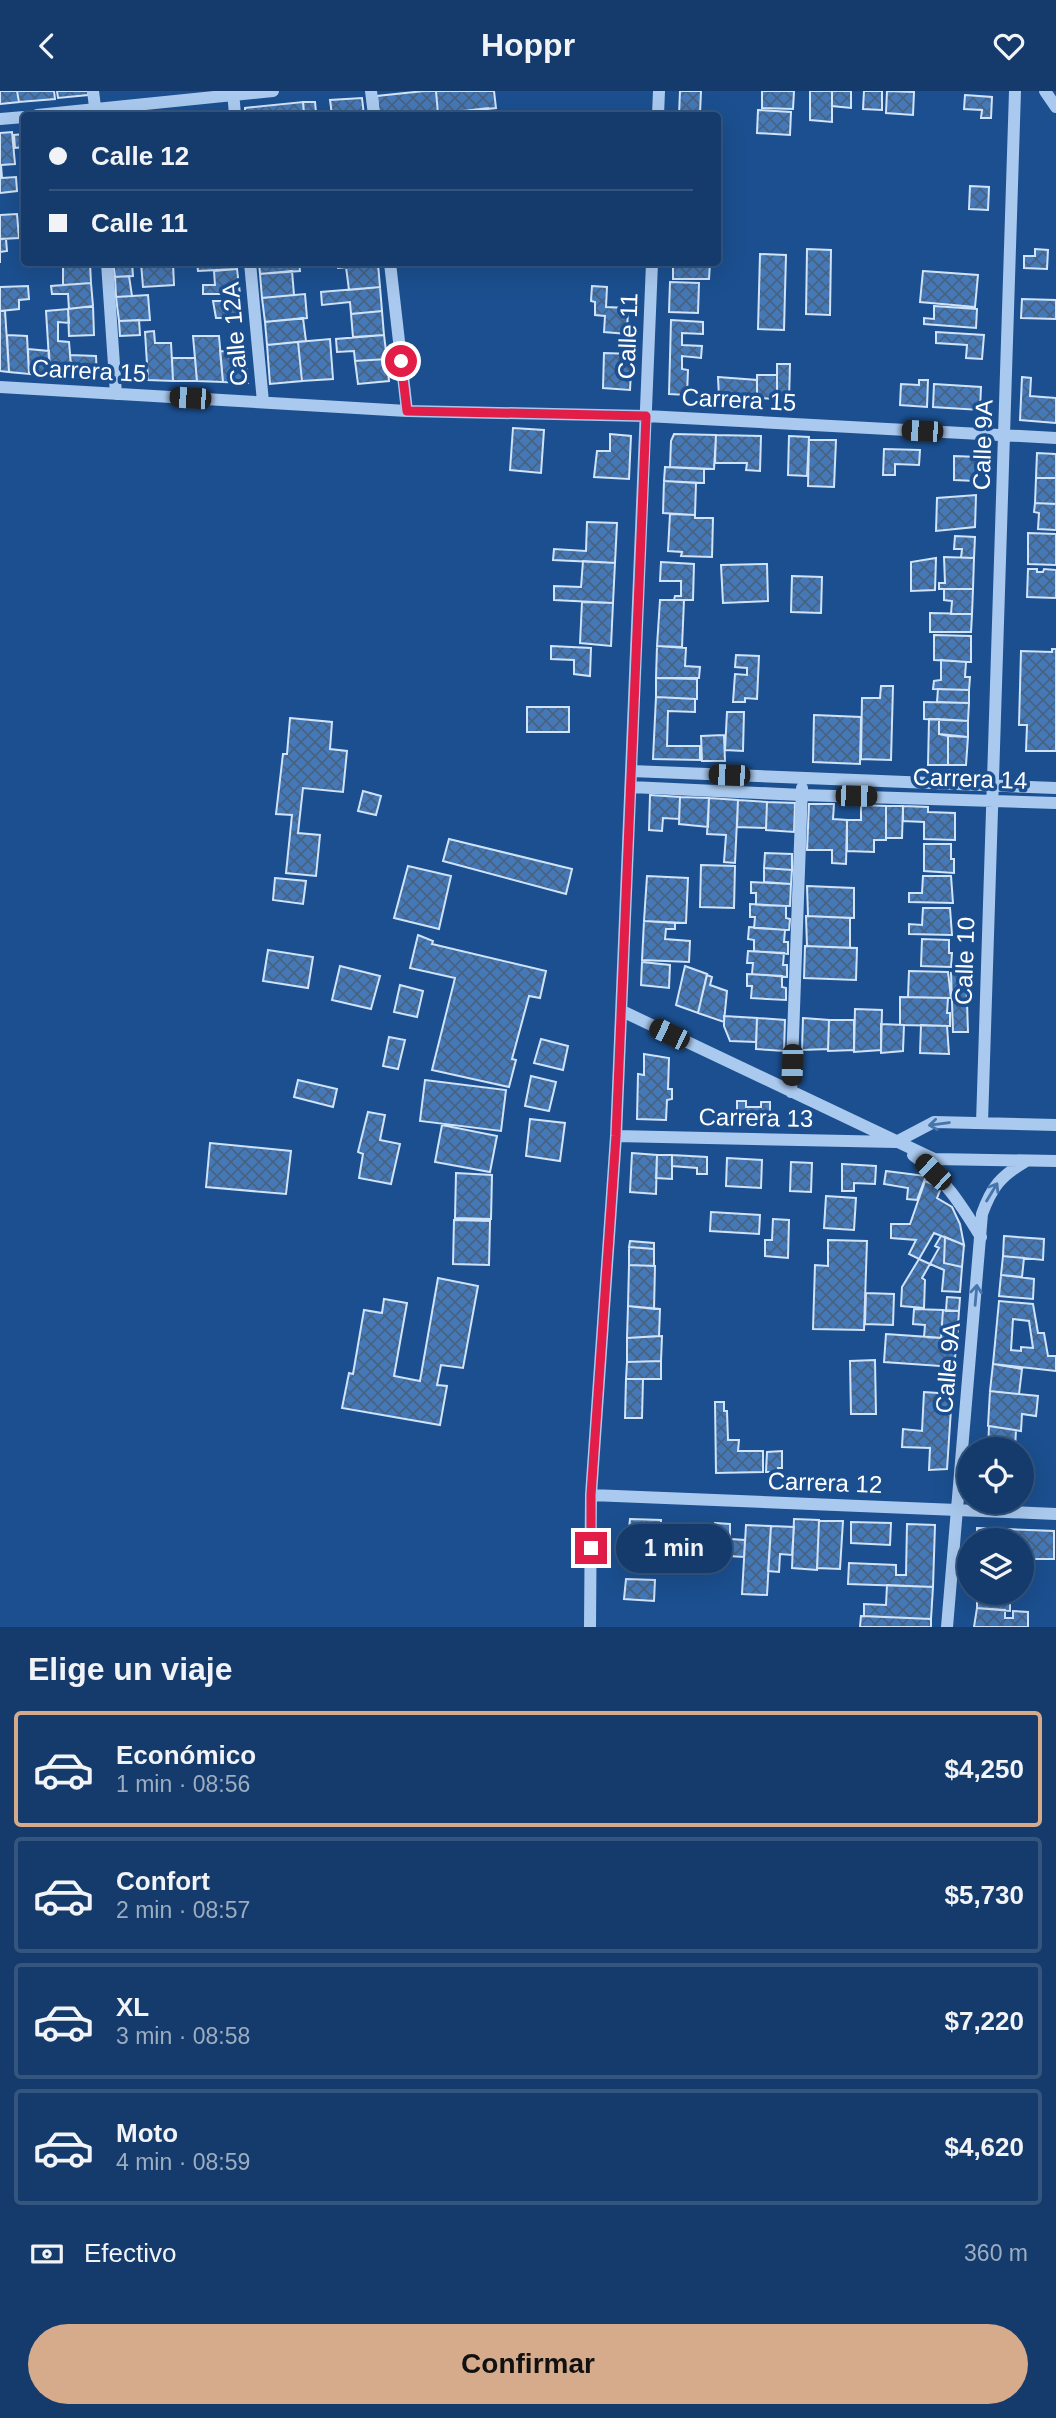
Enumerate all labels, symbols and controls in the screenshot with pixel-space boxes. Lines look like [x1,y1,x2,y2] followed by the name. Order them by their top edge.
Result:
[28,27,66,65] icon: back
[481,27,575,63] text: Hoppr
[990,27,1028,65] icon: heart
[91,141,189,171] text: Calle 12
[91,208,188,238] text: Calle 11
[217,281,252,387] street label: Calle 12A
[613,292,642,380] street label: Calle 11
[385,345,417,377] route start
[31,354,147,387] street label: Carrera 15
[681,383,797,416] street label: Carrera 15
[169,386,212,410] car
[967,399,998,491] street label: Calle 9A
[901,419,944,443] car
[912,763,1028,794] street label: Carrera 14
[708,764,751,786] car
[835,785,878,807] car
[949,917,980,1005] street label: Calle 10
[646,1015,693,1053] car
[781,1044,804,1086] car
[698,1103,814,1132] street label: Carrera 13
[928,1118,951,1131] one-way arrow
[911,1150,956,1194] car
[985,1183,999,1203] one-way arrow
[970,1285,983,1307] one-way arrow
[930,1322,965,1414] street label: Calle 9A
[957,1437,1034,1605] map controls
[957,1437,1034,1514] button: locate
[767,1467,883,1498] street label: Carrera 12
[616,1523,731,1573] callout: 1 min
[957,1528,1034,1605] button: layers
[575,1532,607,1564] route end
[644,1535,704,1561] text: 1 min
[28,1651,233,1687] text: Elige un viaje
[32,1738,95,1801] icon: car
[116,1740,256,1770] text: Económico
[944,1754,1024,1784] text: $4,250
[116,1771,250,1797] text: 1 min · 08:56
[32,1864,95,1927] icon: car
[116,1866,210,1896] text: Confort
[944,1880,1024,1910] text: $5,730
[116,1897,250,1923] text: 2 min · 08:57
[32,1990,95,2053] icon: car
[116,1992,149,2022] text: XL
[944,2006,1024,2036] text: $7,220
[116,2023,250,2049] text: 3 min · 08:58
[32,2116,95,2179] icon: car
[116,2118,178,2148] text: Moto
[944,2132,1024,2162] text: $4,620
[116,2149,250,2175] text: 4 min · 08:59
[28,2235,66,2273] icon: cash
[84,2238,177,2268] text: Efectivo
[964,2240,1028,2266] text: 360 m
[28,2324,1028,2404] button: Confirmar

